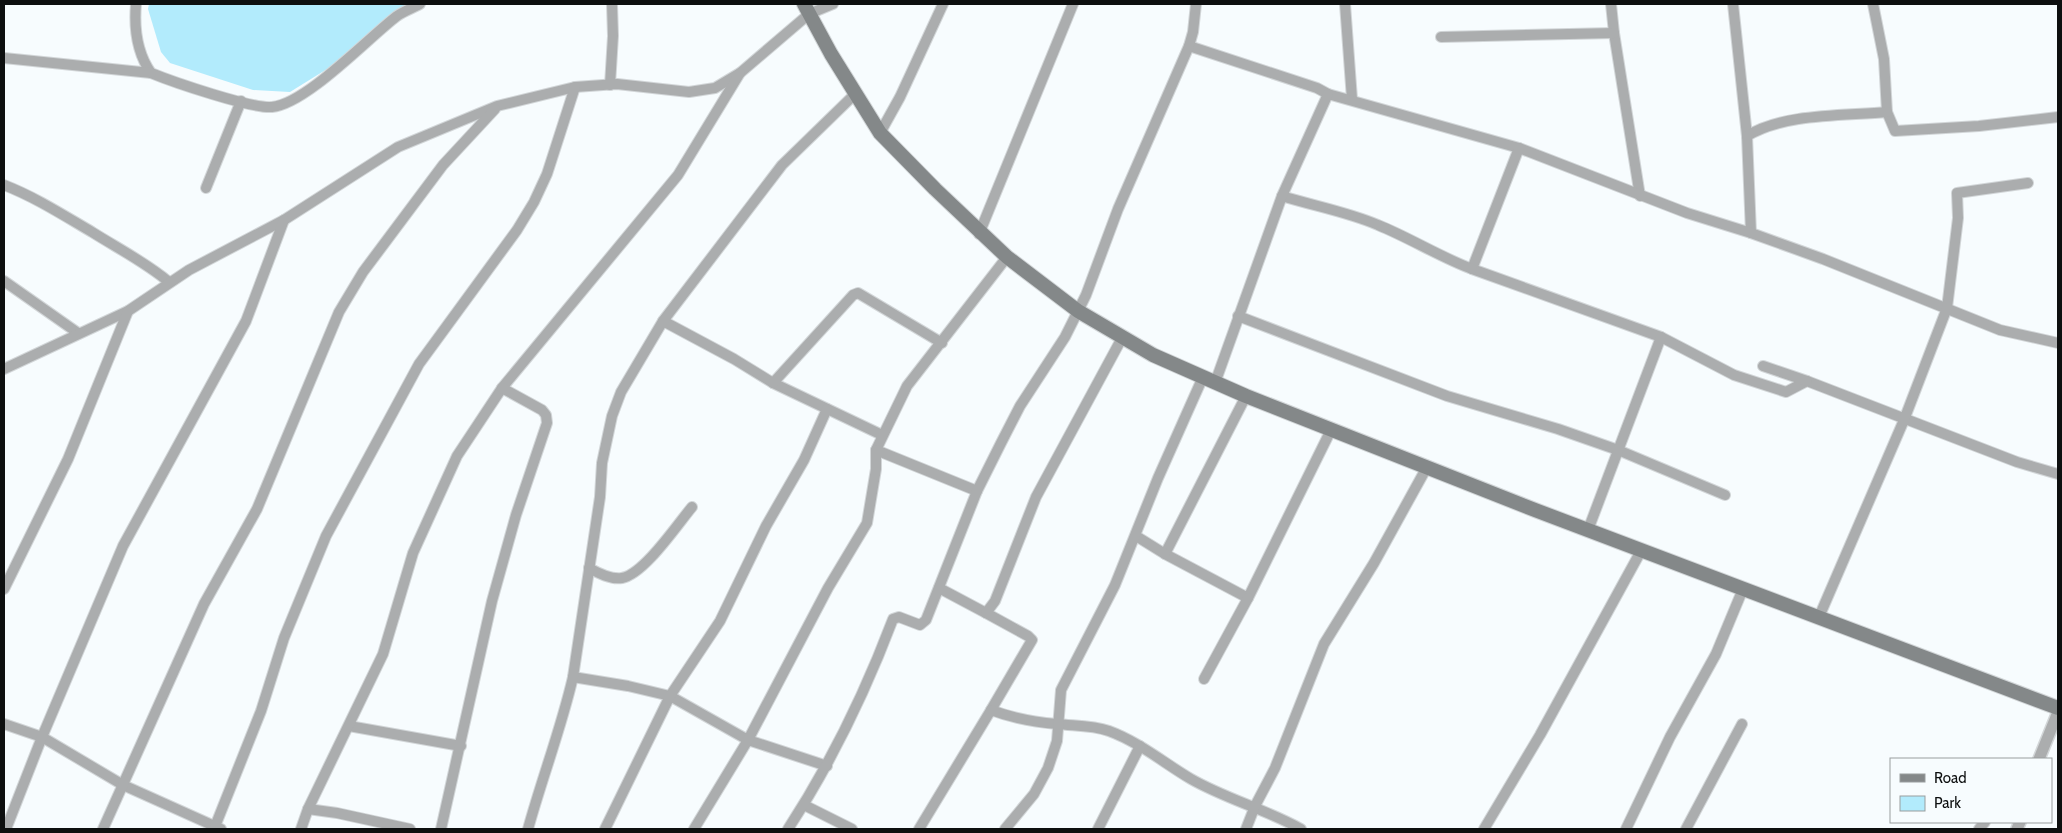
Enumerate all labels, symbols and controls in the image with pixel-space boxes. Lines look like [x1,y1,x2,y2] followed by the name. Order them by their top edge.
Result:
[1890,758,2052,823] legend
[1934,769,1967,787] text: Road
[1934,794,1961,812] text: Park

